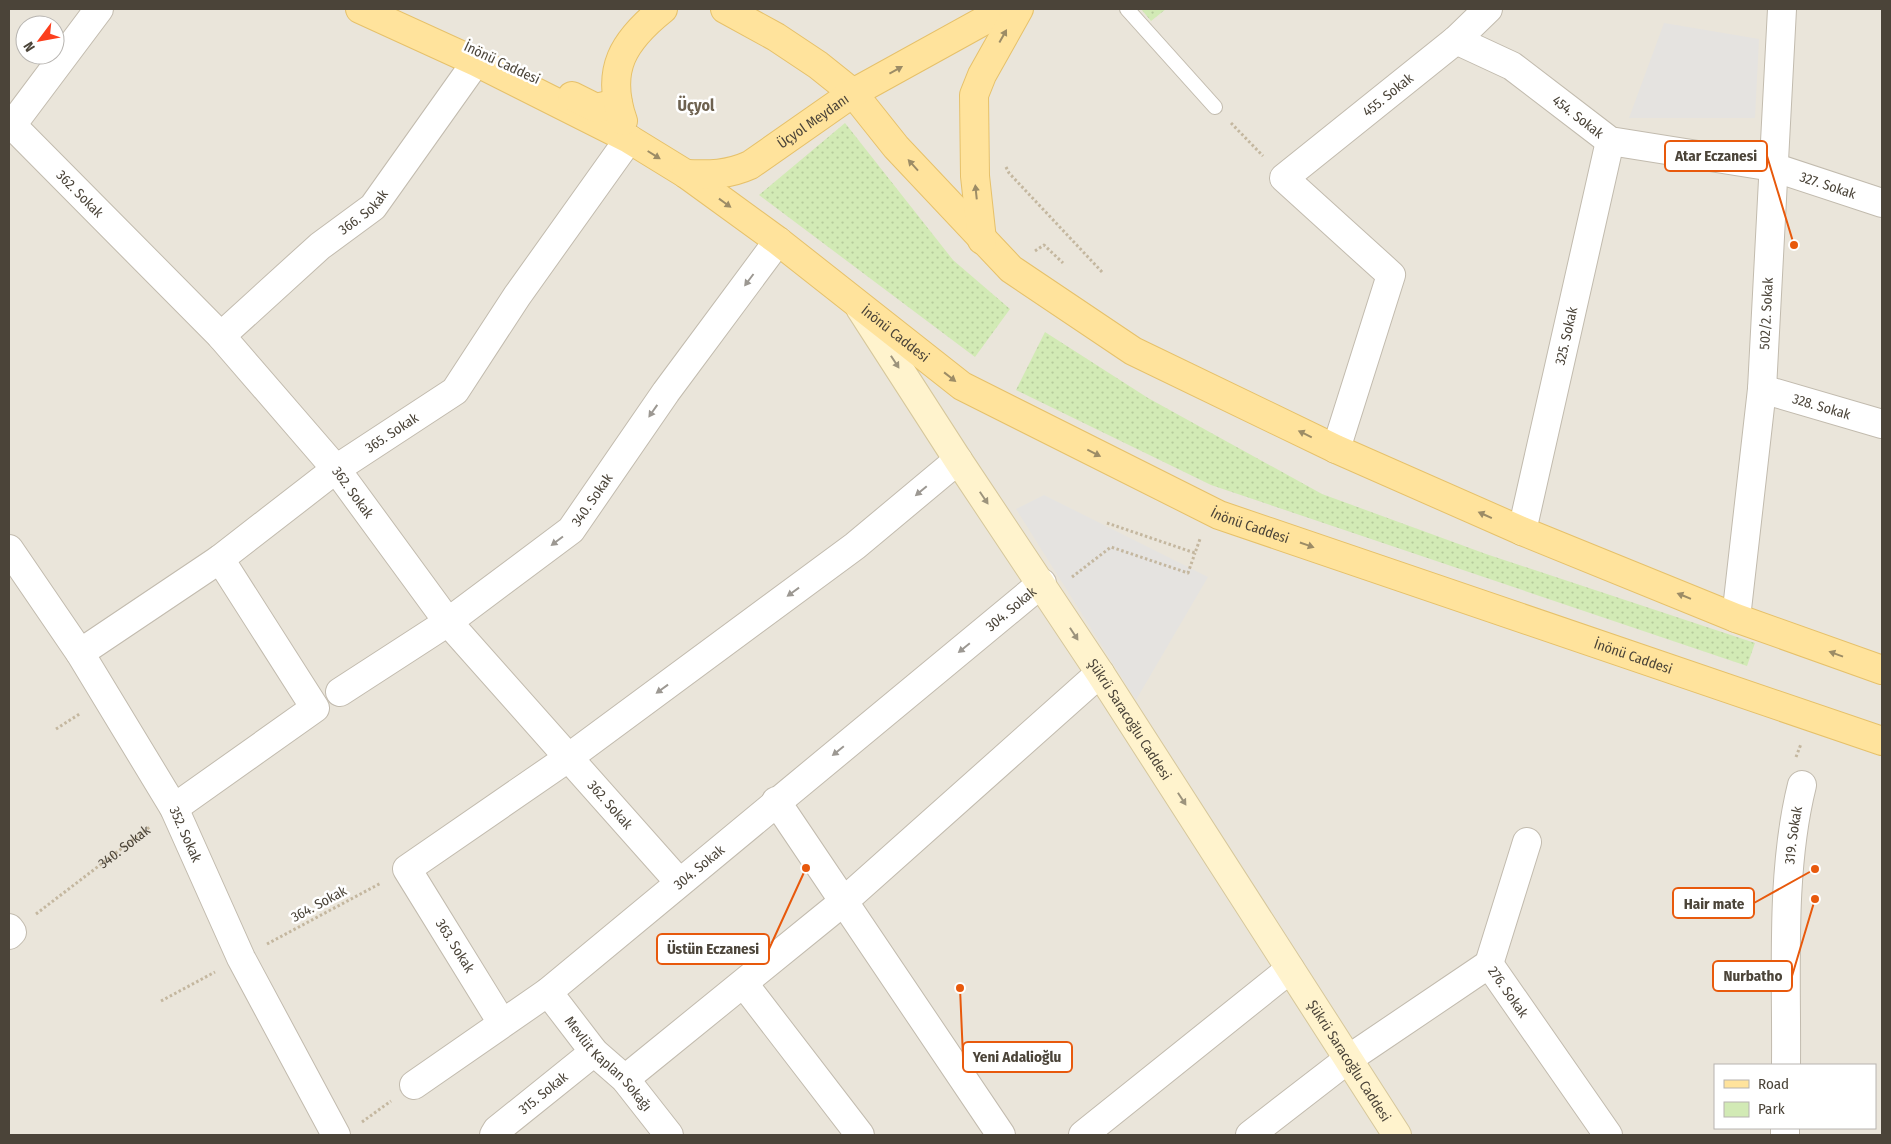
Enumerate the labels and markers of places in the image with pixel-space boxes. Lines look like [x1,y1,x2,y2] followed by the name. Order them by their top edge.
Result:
[1665,141,1767,171] callout: Atar Eczanesi
[1673,888,1754,918] callout: Hair mate
[657,934,769,964] callout: Üstün Eczanesi
[1713,961,1792,991] callout: Nurbatho
[963,1042,1072,1072] callout: Yeni Adalioğlu

